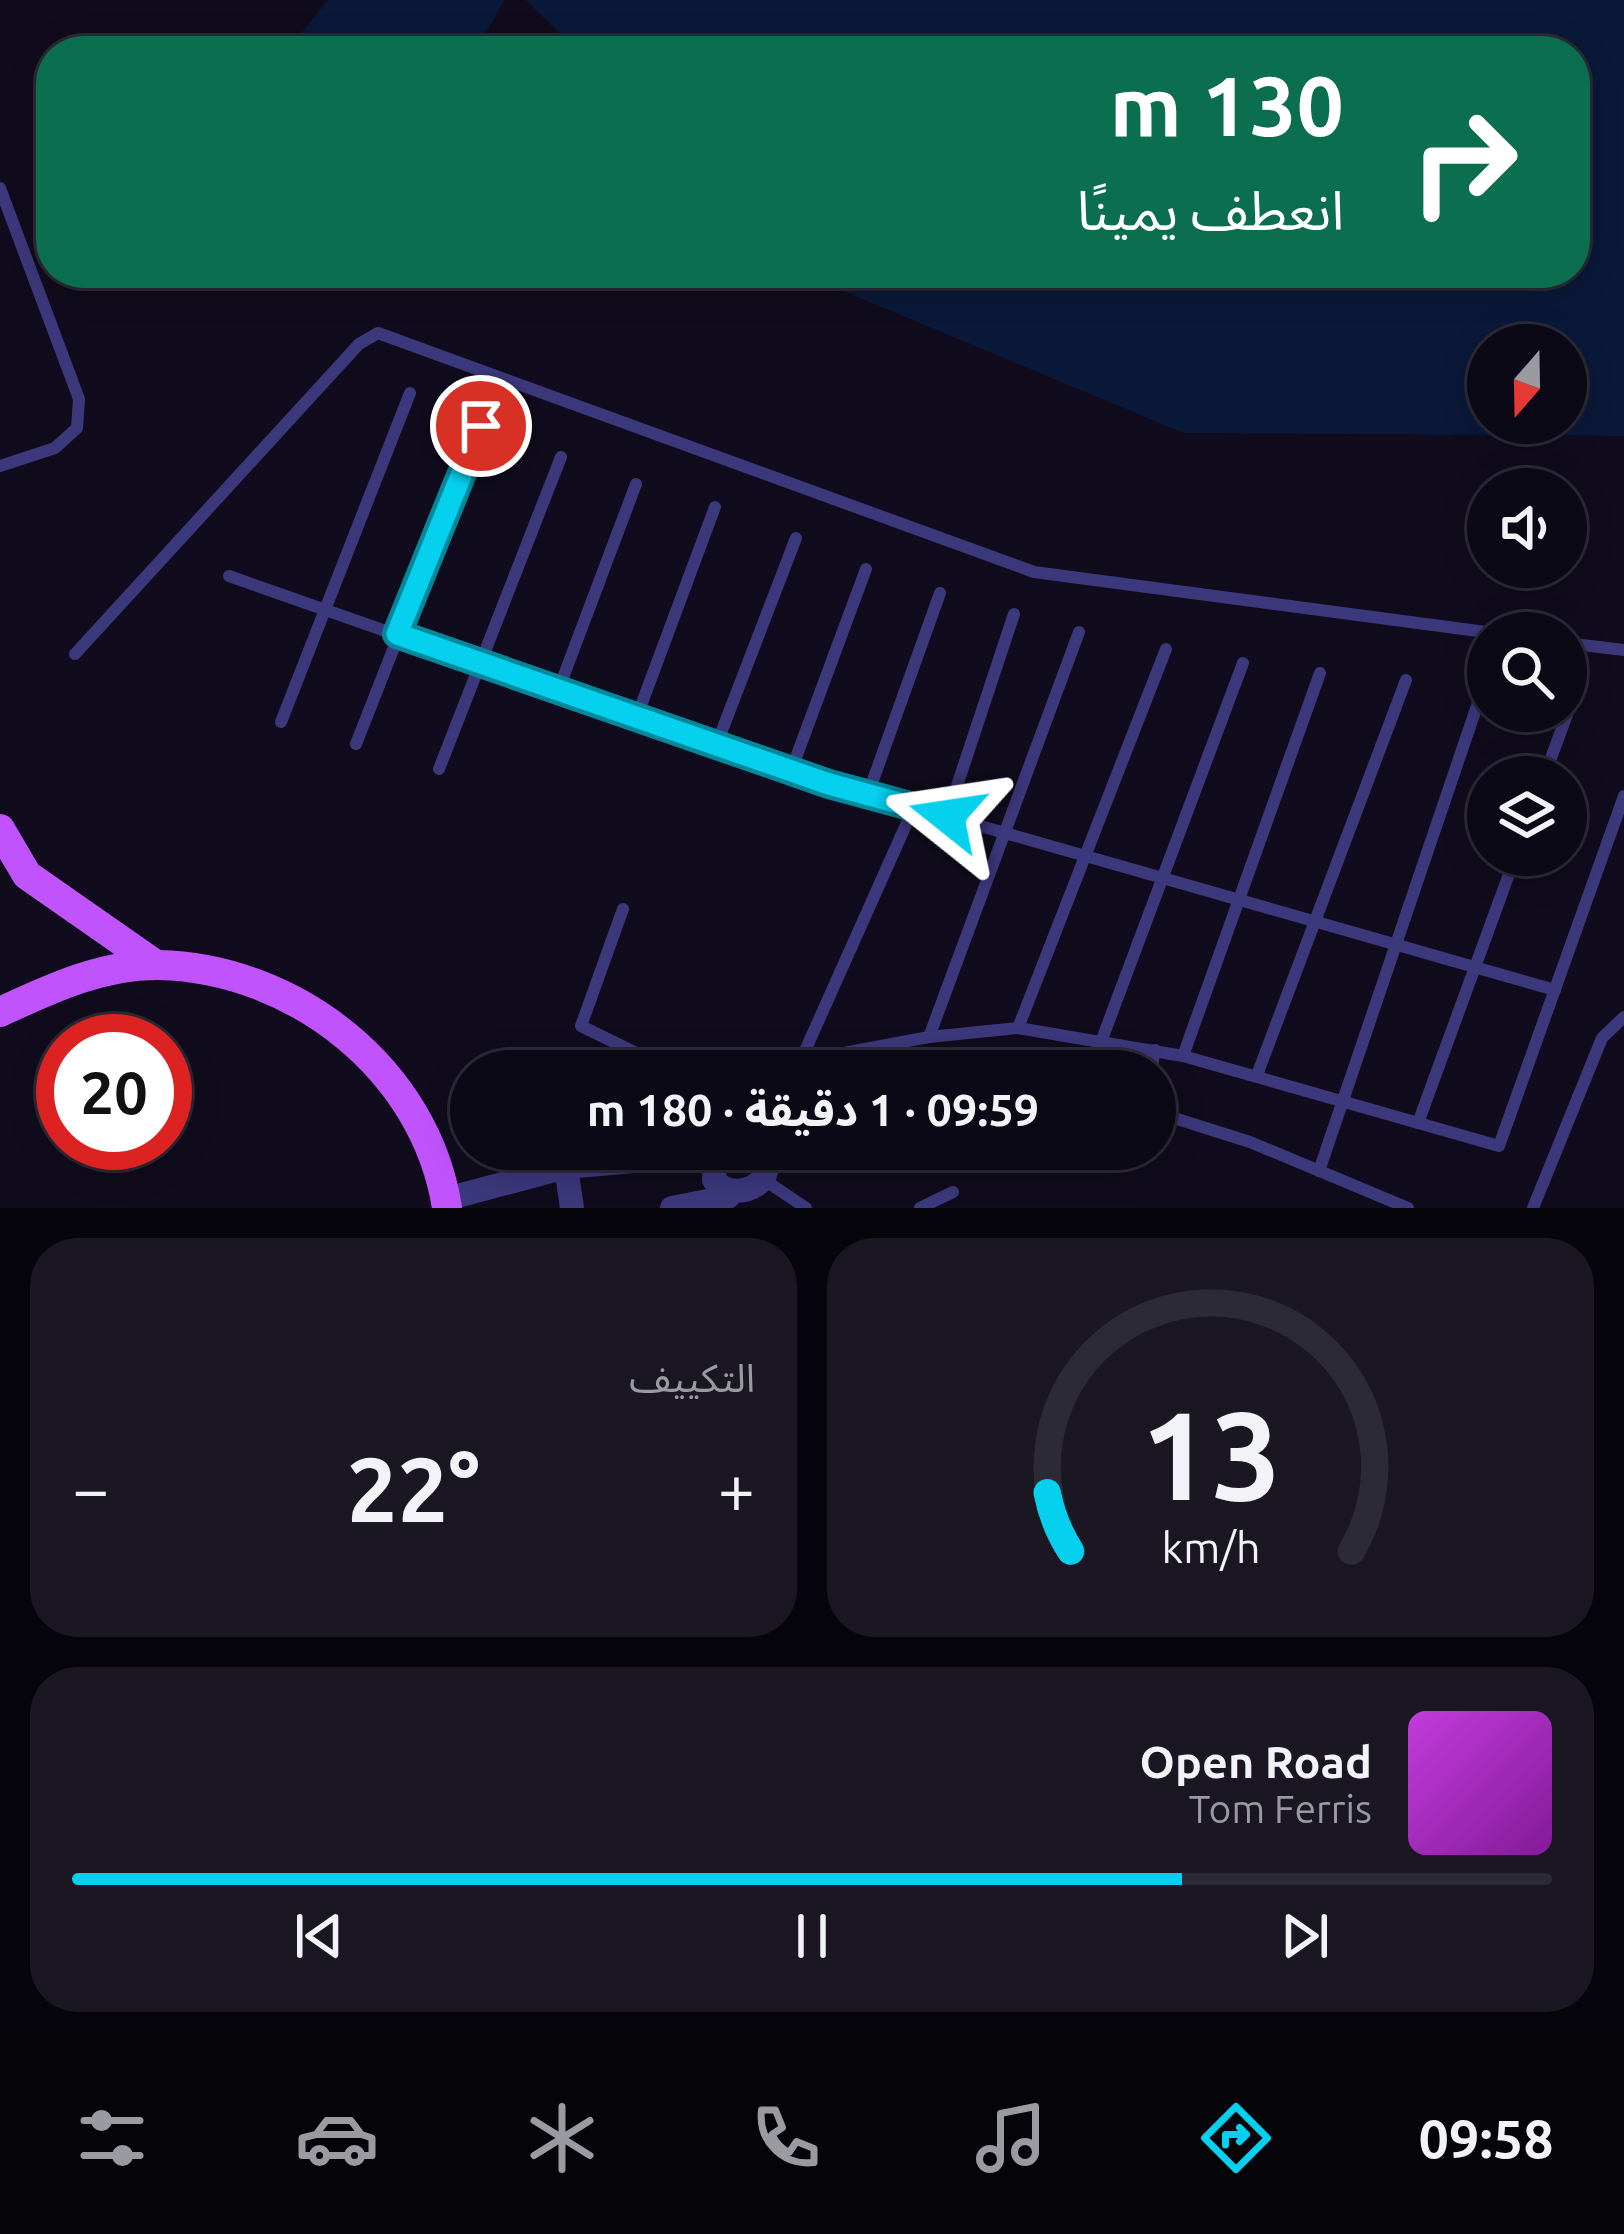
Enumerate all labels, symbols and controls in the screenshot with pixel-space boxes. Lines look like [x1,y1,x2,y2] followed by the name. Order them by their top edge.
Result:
[1110,58,1344,152] text: 130 m
[1386,84,1542,240] icon: right
[1077,180,1344,240] text: انعطف يمينًا
[1467,324,1587,444] north arrow
[1467,324,1587,876] map controls
[430,375,532,477] pin
[448,393,514,459] icon: arrive
[1467,468,1587,588] button: sound
[1467,612,1587,732] button: search
[884,753,1010,879] position arrow
[1467,756,1587,876] button: layers
[36,1014,192,1170] speed limit sign: 20
[587,1084,1039,1135] text: 09:59 · 1 دقيقة · 180 m
[629,1356,755,1399] text: التكييف
[1140,1384,1281,1524] text: 13
[347,1438,480,1539] text: 22°
[72,1451,109,1525] text: −
[718,1451,755,1525] text: +
[1161,1522,1260,1570] text: km/h
[1140,1736,1372,1787] text: Open Road
[1189,1787,1372,1830] text: Tom Ferris
[286,1903,352,1969] icon: previous
[779,1903,845,1969] icon: pause
[1272,1903,1338,1969] icon: next
[70,2096,154,2180] icon: filters
[295,2096,379,2180] icon: car
[520,2096,604,2180] icon: climate
[744,2096,828,2180] icon: phone
[969,2096,1053,2180] icon: music
[1194,2096,1278,2180] icon: directions
[1419,2108,1554,2168] text: 09:58

